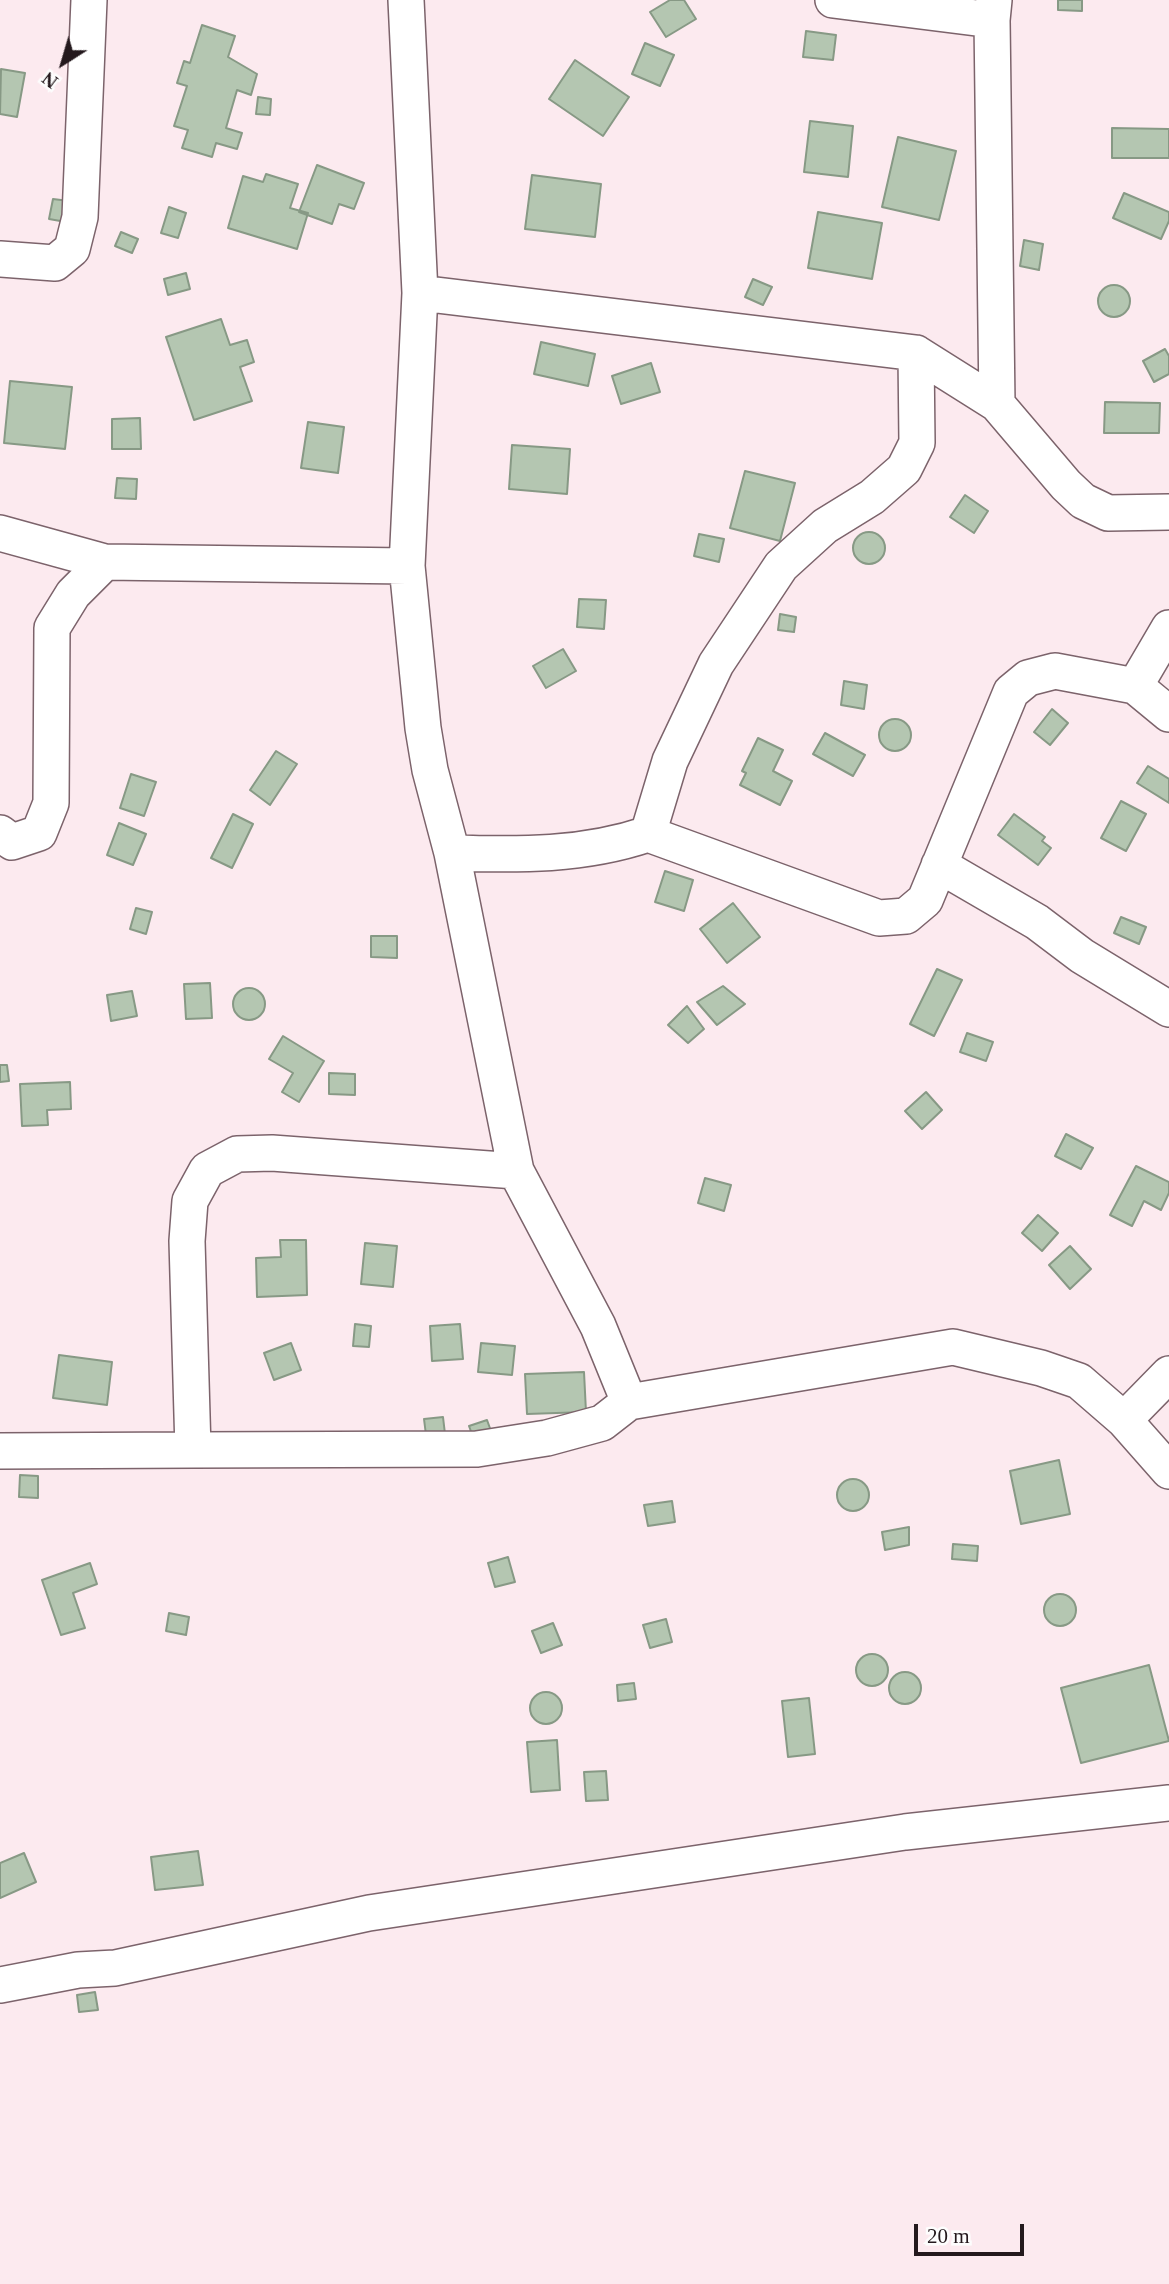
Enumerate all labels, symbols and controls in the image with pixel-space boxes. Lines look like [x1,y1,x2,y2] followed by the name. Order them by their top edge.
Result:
[28,28,98,98] north arrow
[38,68,62,93] text: N
[917,2210,1027,2254] scale bar
[927,2224,970,2248] text: 20 m

